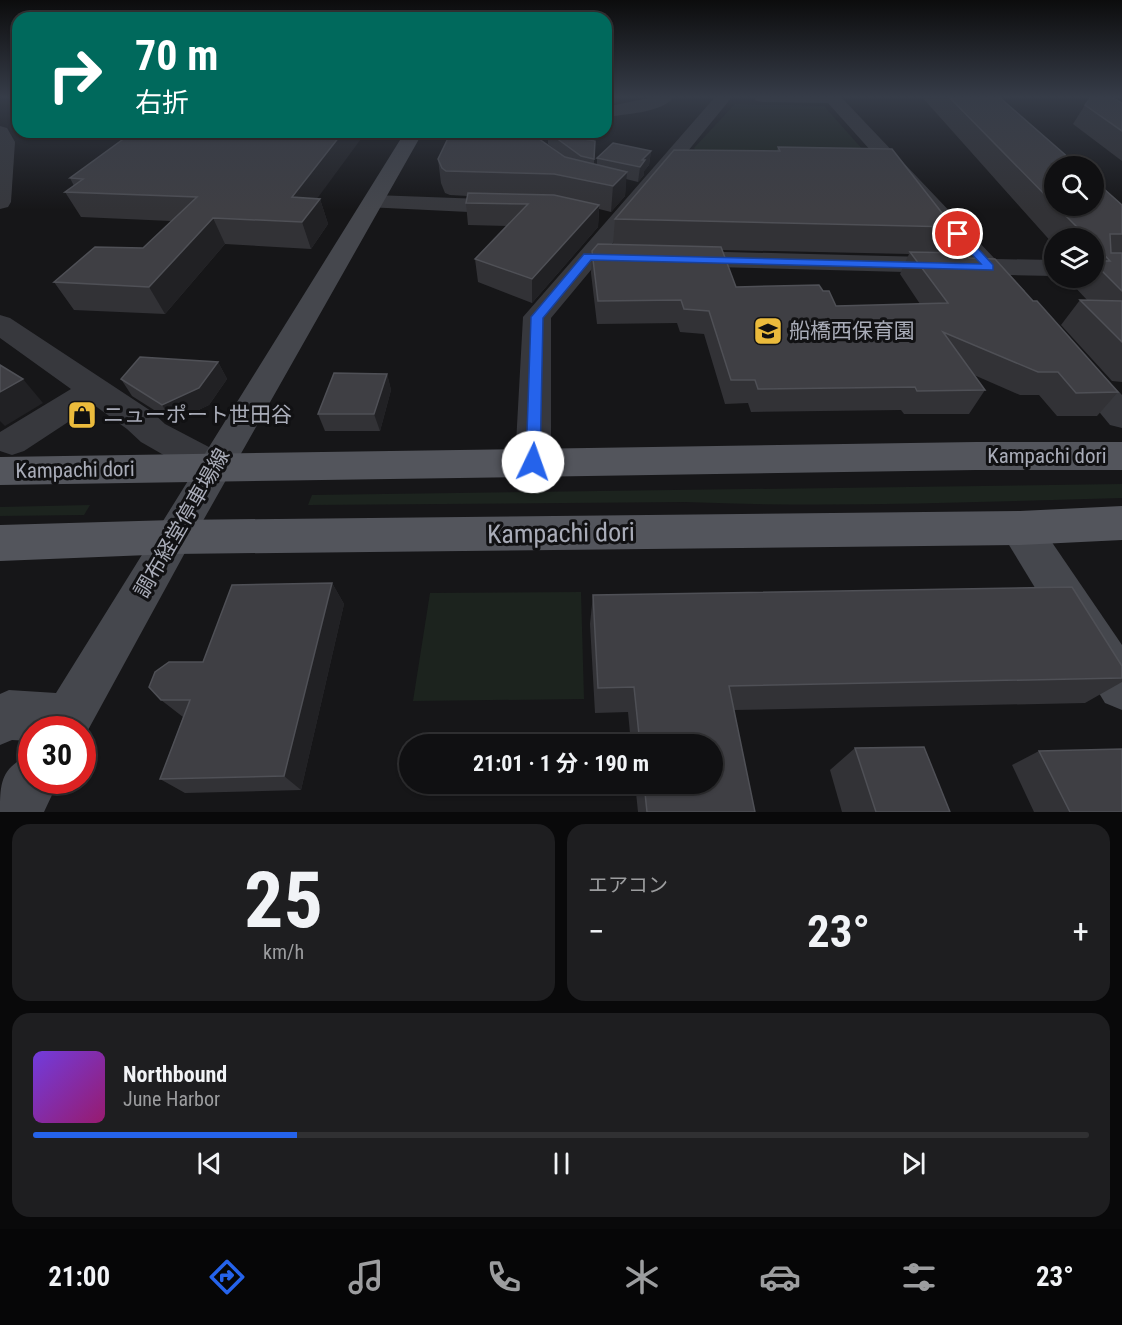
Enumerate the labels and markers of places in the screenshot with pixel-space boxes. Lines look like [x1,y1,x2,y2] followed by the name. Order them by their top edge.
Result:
[932,208,983,259] pin
[752,315,784,347] school or university icon: 船橋西保育園
[789,319,915,343] place label: 船橋西保育園
[66,399,98,431] shop icon: ニューポート世田谷
[103,403,292,427] place label: ニューポート世田谷

